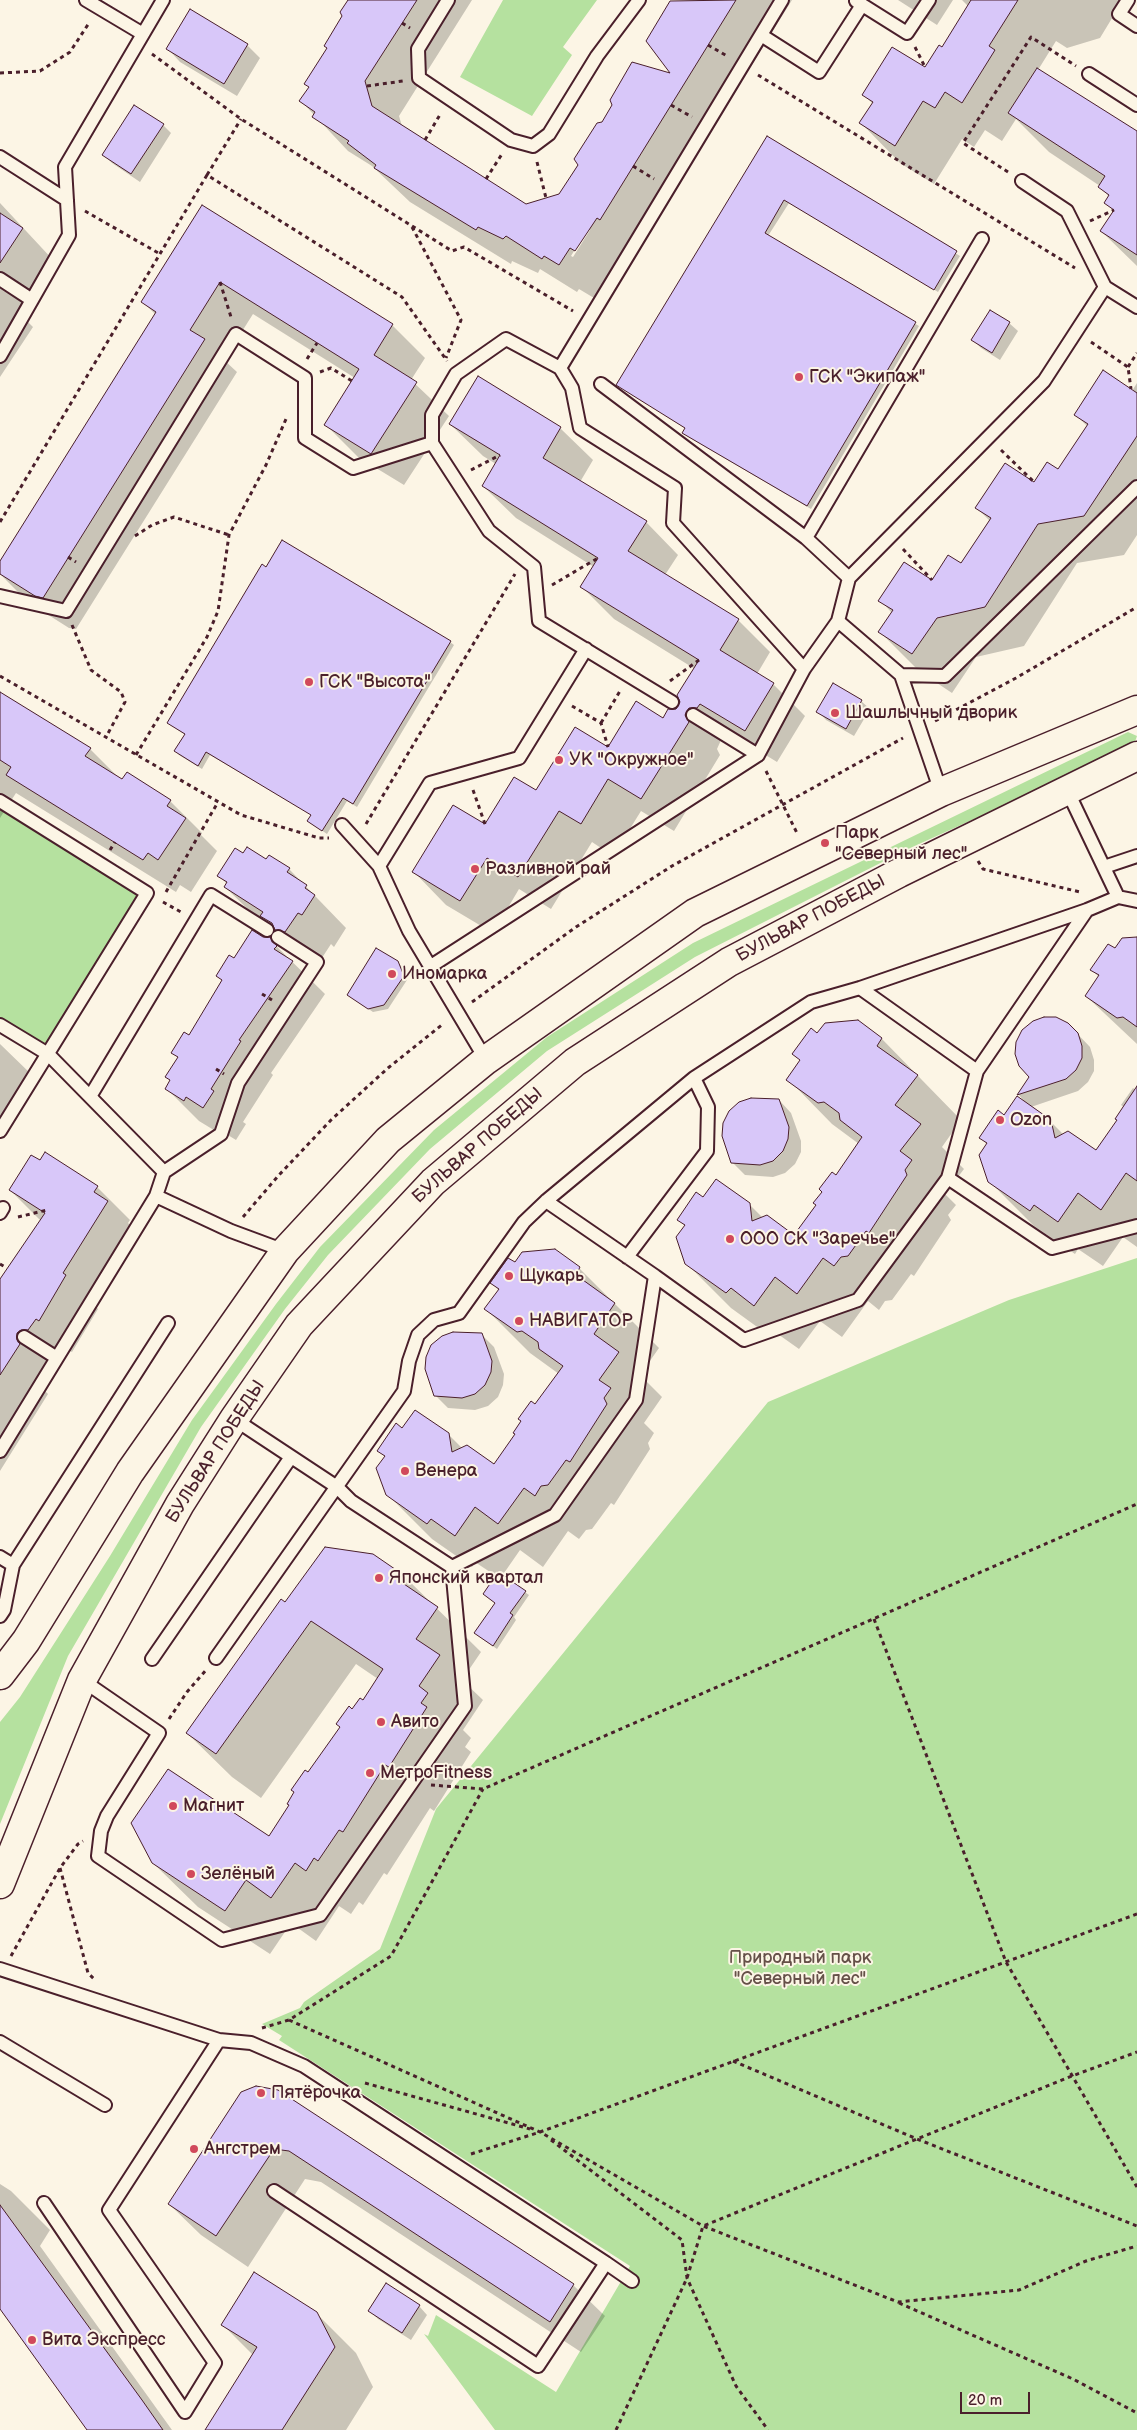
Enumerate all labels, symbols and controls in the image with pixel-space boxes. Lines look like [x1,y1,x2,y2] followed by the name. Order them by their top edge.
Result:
[809,366,925,388] place label: ГСК "Экипаж"
[793,371,805,383] marker: ГСК "Экипаж"
[319,671,431,693] place label: ГСК "Высота"
[303,676,315,688] marker: ГСК "Высота"
[845,702,1017,724] place label: Шашлычный дворик
[829,707,841,719] marker: Шашлычный дворик
[569,749,694,771] place label: УК "Окружное"
[553,754,565,766] marker: УК "Окружное"
[835,822,968,864] place label: Парк "Северный лес"
[819,837,831,849] marker: Парк "Северный лес"
[485,858,611,880] place label: Разливной рай
[469,863,481,875] marker: Разливной рай
[733,871,889,967] street label: БУЛЬВАР ПОБЕДЫ
[402,963,487,985] place label: Иномарка
[386,968,398,980] marker: Иномарка
[408,1084,548,1208] street label: БУЛЬВАР ПОБЕДЫ
[1010,1109,1052,1131] place label: Ozon
[994,1114,1006,1126] marker: Ozon
[740,1228,895,1250] place label: ООО СК "Заречье"
[724,1233,736,1245] marker: ООО СК "Заречье"
[519,1265,584,1287] place label: Щукарь
[503,1270,515,1282] marker: Щукарь
[529,1310,633,1332] place label: НАВИГАТОР
[513,1315,525,1327] marker: НАВИГАТОР
[162,1377,270,1527] street label: БУЛЬВАР ПОБЕДЫ
[415,1460,477,1482] place label: Венера
[399,1465,411,1477] marker: Венера
[389,1567,544,1589] place label: Японский квартал
[373,1572,385,1584] marker: Японский квартал
[391,1711,439,1733] place label: Авито
[375,1716,387,1728] marker: Авито
[380,1762,492,1784] place label: МетроFitness
[364,1767,376,1779] marker: МетроFitness
[183,1795,244,1817] place label: Магнит
[167,1800,179,1812] marker: Магнит
[201,1863,275,1885] place label: Зелёный
[185,1868,197,1880] marker: Зелёный
[729,1947,871,1990] park label: Природный парк "Северный лес"
[271,2082,361,2104] place label: Пятёрочка
[255,2087,267,2099] marker: Пятёрочка
[204,2138,281,2160] place label: Ангстрем
[188,2143,200,2155] marker: Ангстрем
[42,2329,166,2351] place label: Вита Экспресс
[26,2334,38,2346] marker: Вита Экспресс
[962,2382,1032,2414] scale bar
[968,2391,1002,2410] text: 20 m

